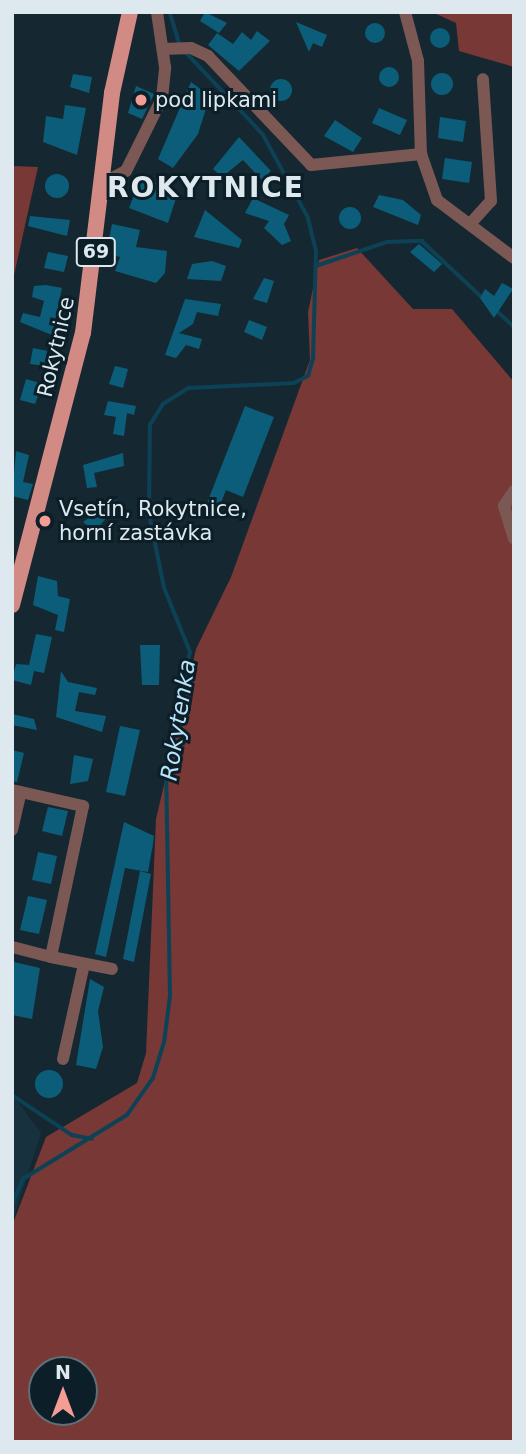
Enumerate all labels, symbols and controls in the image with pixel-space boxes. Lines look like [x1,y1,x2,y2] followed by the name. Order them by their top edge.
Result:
[155,87,277,113] place label: pod lipkami
[133,92,149,108] marker: pod lipkami
[108,171,304,205] district label: ROKYTNICE
[75,236,117,268] road number: 69
[32,294,80,400] street label: Rokytnice
[59,496,247,546] place label: Vsetín, Rokytnice, horní zastávka
[37,513,53,529] marker: Vsetín, Rokytnice, horní zastávka
[155,658,201,782] water label: Rokytenka
[28,1356,98,1426] north arrow
[55,1361,71,1383] text: N

